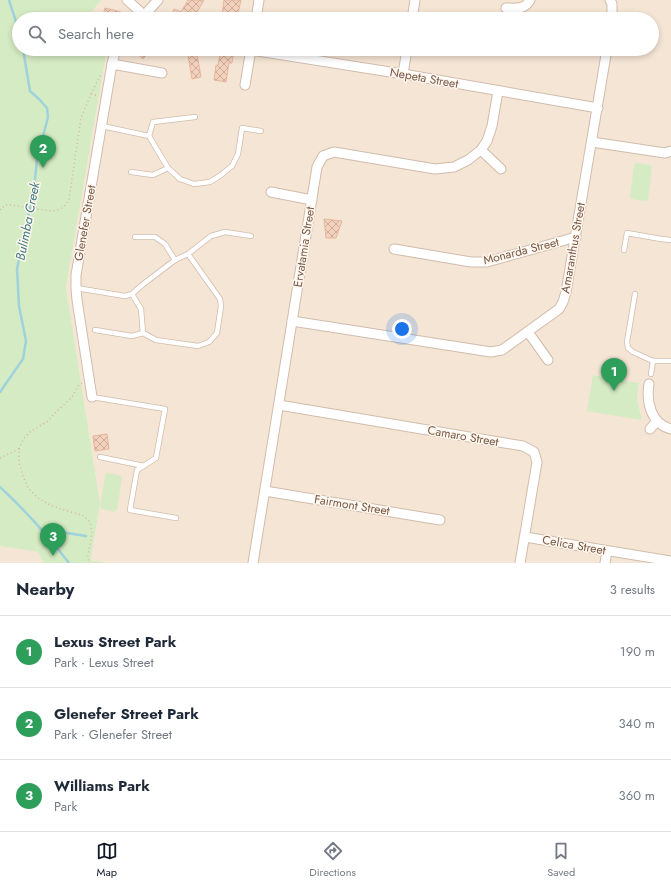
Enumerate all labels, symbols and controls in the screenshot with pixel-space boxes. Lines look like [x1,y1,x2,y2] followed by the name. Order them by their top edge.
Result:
[12,12,659,56] search box
[26,23,48,45] icon: search
[58,23,134,45] text: Search here
[388,63,460,93] street label: Nepeta Street
[30,135,56,168] pin: 2
[11,180,44,262] water label: Bulimba Creek
[69,184,101,262] street label: Glenefer Street
[556,201,590,295] street label: Amaranthus Street
[289,205,319,289] street label: Ervatamia Street
[481,233,561,269] street label: Monarda Street
[392,319,412,339] your location
[601,358,627,391] pin: 1
[426,421,500,451] street label: Camaro Street
[313,490,391,520] street label: Fairmont Street
[40,523,66,556] pin: 3
[541,531,607,559] street label: Celica Street
[16,577,74,601] text: Nearby
[610,580,655,599] text: 3 results
[54,631,176,653] text: Lexus Street Park
[26,642,32,661] text: 1
[620,642,655,661] text: 190 m
[54,653,154,672] text: Park · Lexus Street
[54,703,199,725] text: Glenefer Street Park
[25,714,33,733] text: 2
[618,714,655,733] text: 340 m
[54,725,172,744] text: Park · Glenefer Street
[54,775,150,797] text: Williams Park
[25,786,33,805] text: 3
[619,786,655,805] text: 360 m
[54,797,77,816] text: Park
[96,840,118,880] tab: Map
[309,840,356,880] tab: Directions
[547,840,575,880] tab: Saved

